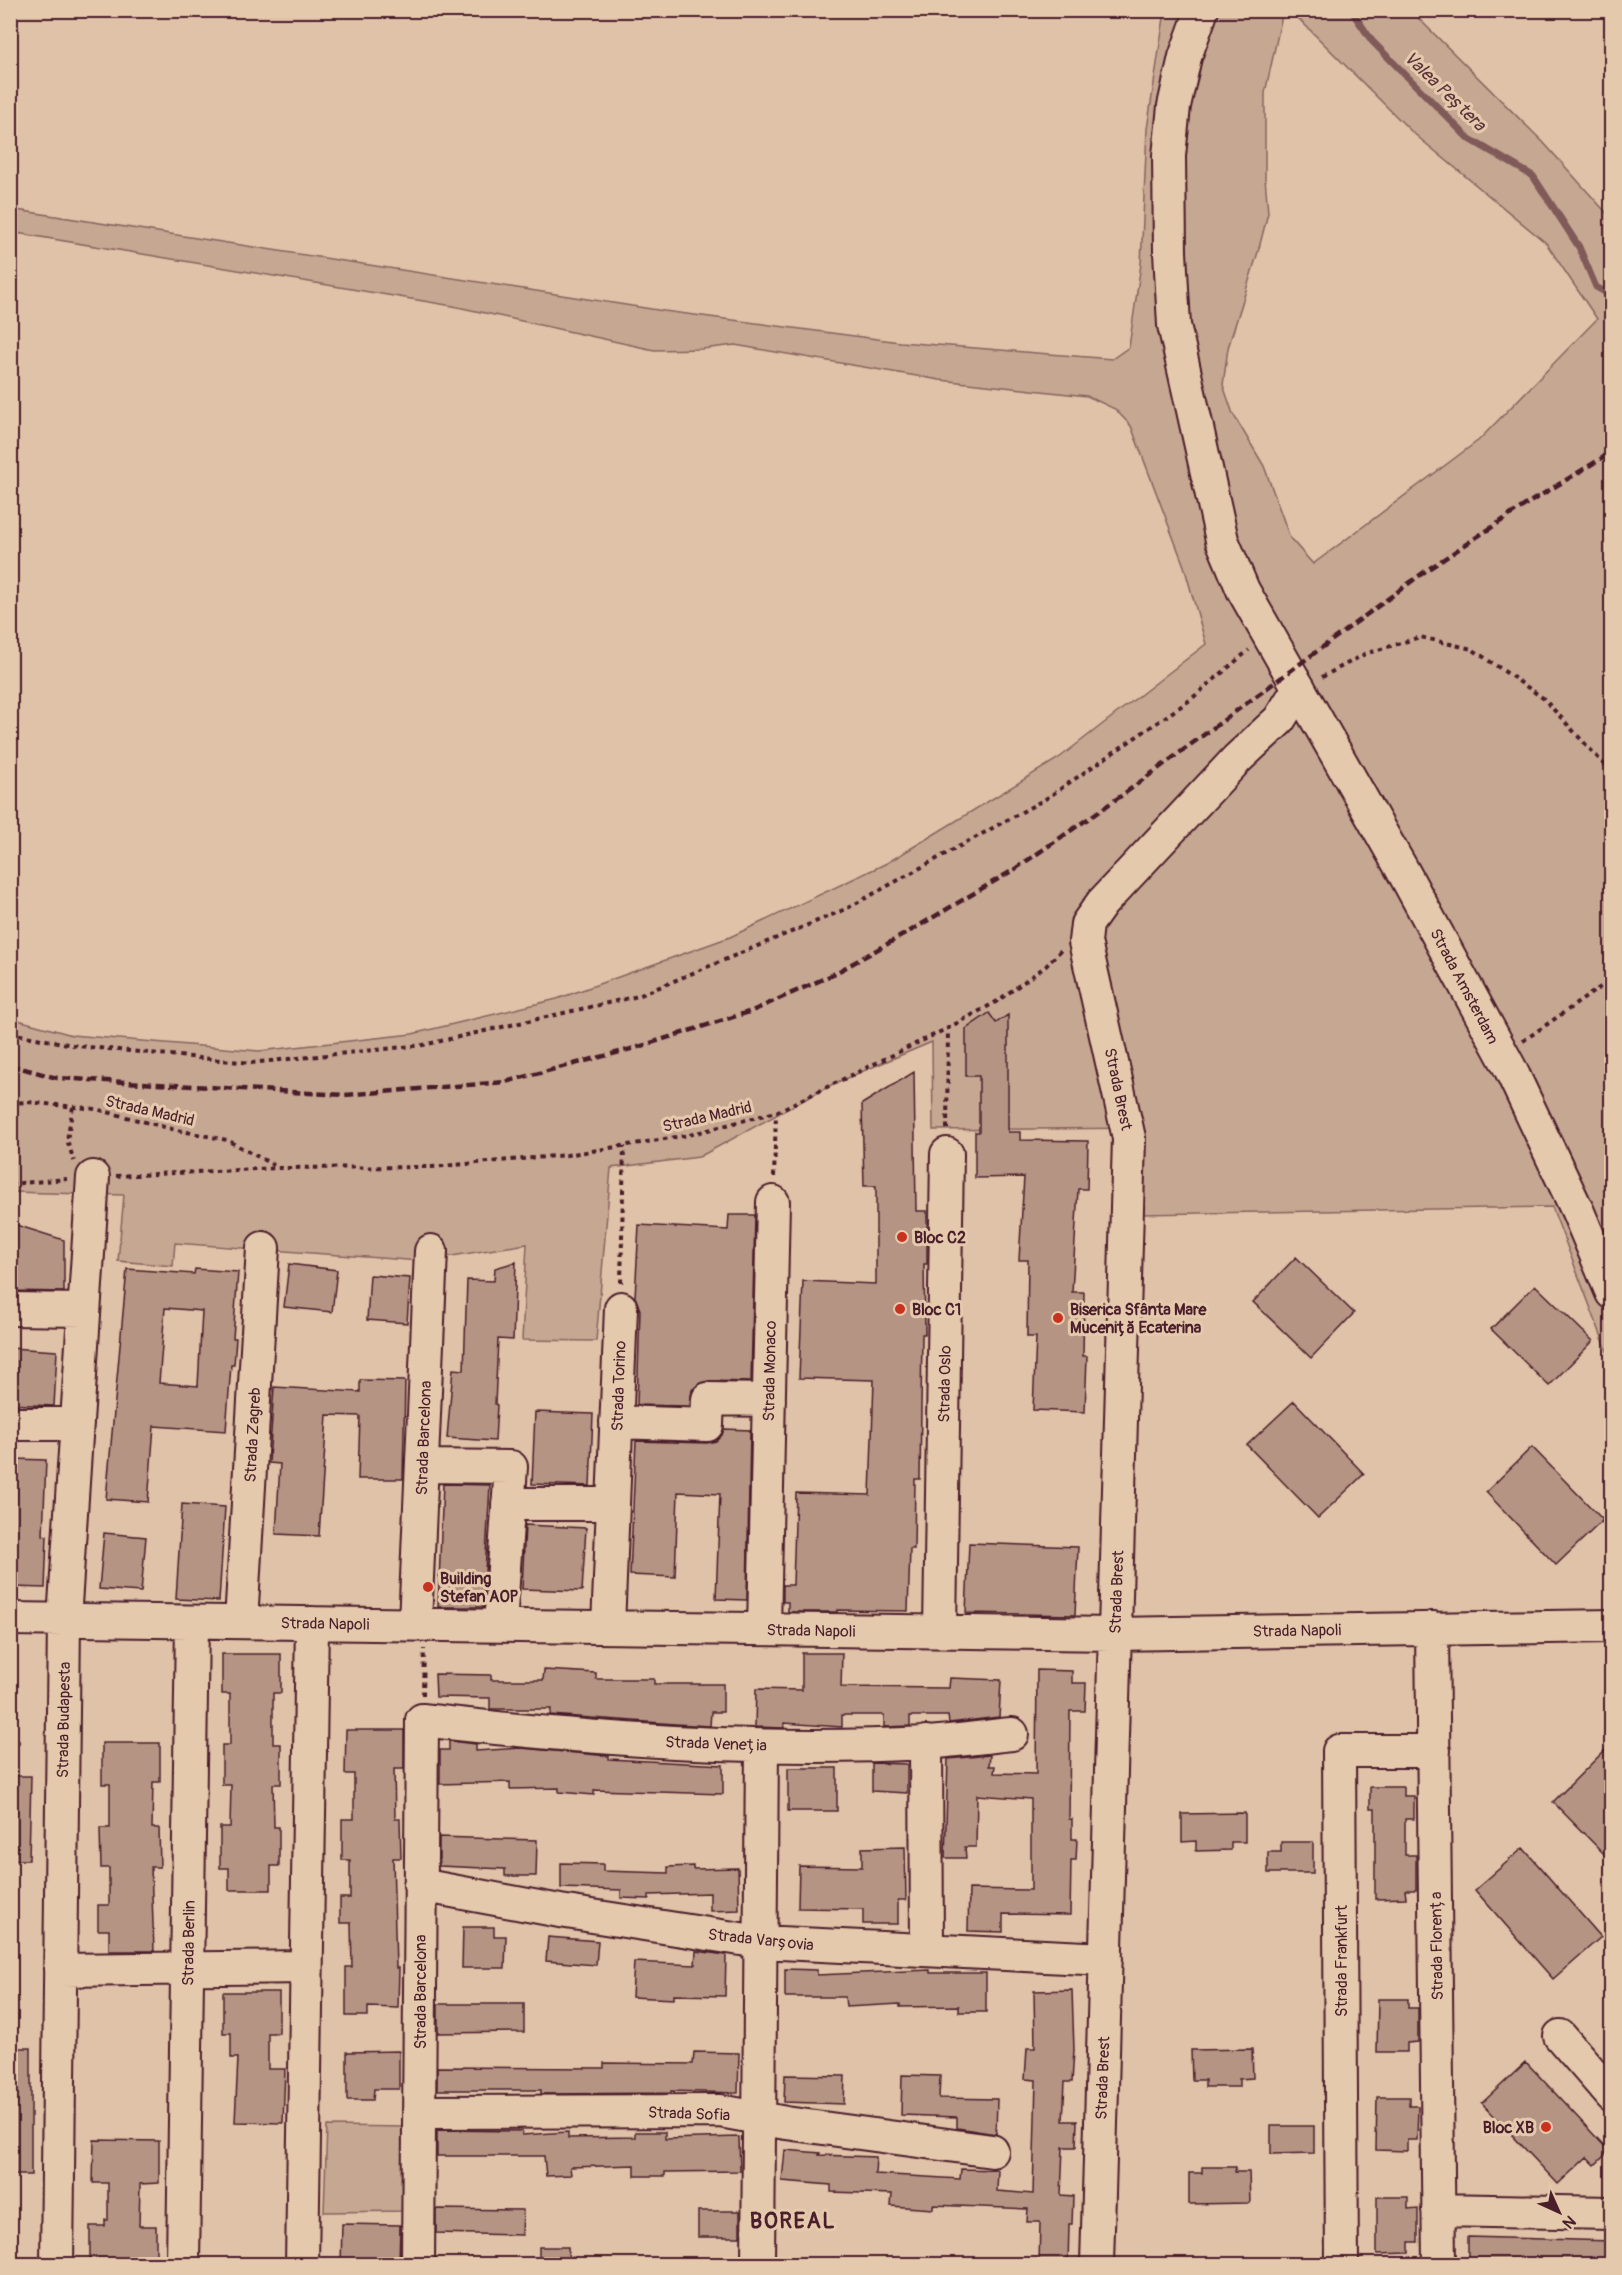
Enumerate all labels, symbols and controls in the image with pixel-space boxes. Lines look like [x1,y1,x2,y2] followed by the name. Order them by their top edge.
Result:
[1399,47,1492,137] water label: Valea Peștera
[1425,925,1503,1048] street label: Strada Amsterdam
[1100,1046,1137,1133] street label: Strada Brest
[103,1091,196,1131] street label: Strada Madrid
[661,1097,754,1137] street label: Strada Madrid
[914,1228,966,1248] place label: Bloc C2
[895,1230,909,1244] marker: Bloc C2
[912,1300,961,1320] place label: Bloc C1
[1070,1300,1207,1338] place label: Biserica Sfânta Mare Muceniță Ecaterina
[893,1302,907,1316] marker: Bloc C1
[1051,1311,1065,1325] marker: Biserica Sfânta Mare Muceniță Ecaterina
[759,1320,781,1422] street label: Strada Monaco
[607,1340,631,1432] street label: Strada Torino
[934,1345,956,1423] street label: Strada Oslo
[412,1380,436,1496] street label: Strada Barcelona
[241,1387,265,1483] street label: Strada Zagreb
[1106,1549,1128,1634] street label: Strada Brest
[440,1569,519,1607] place label: Building Stefan AOP
[421,1580,435,1594] marker: Building Stefan AOP
[280,1613,370,1635] street label: Strada Napoli
[766,1620,856,1642] street label: Strada Napoli
[1252,1620,1342,1642] street label: Strada Napoli
[53,1662,75,1778] street label: Strada Budapesta
[665,1732,767,1756] street label: Strada Veneția
[1426,1891,1448,2001] street label: Strada Florența
[178,1900,200,1986] street label: Strada Berlin
[1332,1905,1352,2017] street label: Strada Frankfurt
[707,1925,815,1955] street label: Strada Varșovia
[411,1935,431,2049] street label: Strada Barcelona
[1092,2035,1114,2120] street label: Strada Brest
[647,2103,730,2125] street label: Strada Sofia
[1483,2118,1534,2138] place label: Bloc XB
[1539,2120,1553,2134] marker: Bloc XB
[1529,2182,1589,2242] north arrow
[750,2207,836,2235] district label: BOREAL
[1558,2211,1580,2233] text: N

